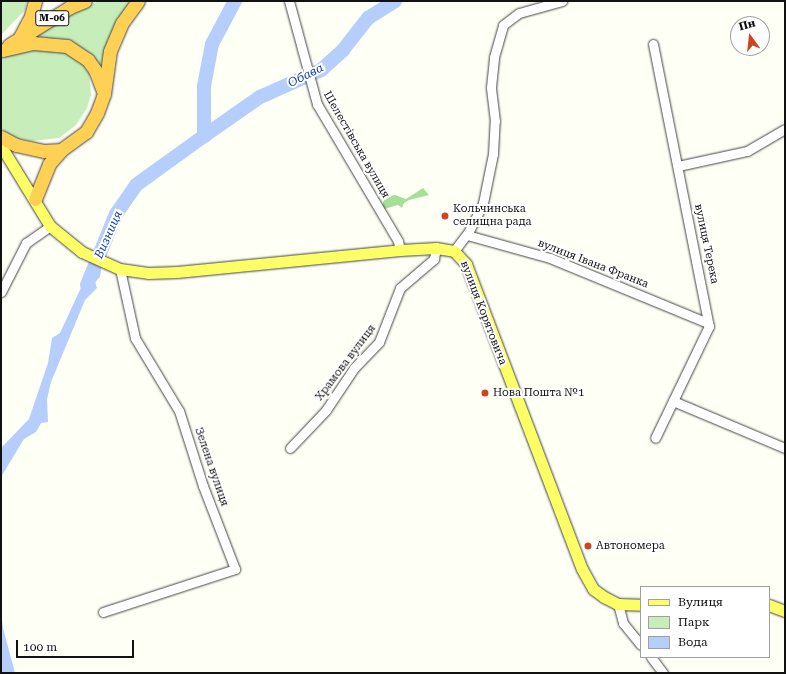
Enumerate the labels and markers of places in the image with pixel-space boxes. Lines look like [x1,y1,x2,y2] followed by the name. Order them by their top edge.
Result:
[453,203,531,229] place label: Кольчинська селищна рада
[440,211,450,221] marker: Кольчинська селищна рада
[493,386,584,400] place label: Нова Пошта №1
[480,388,490,398] marker: Нова Пошта №1
[596,539,665,553] place label: Автономера
[583,541,593,551] marker: Автономера

